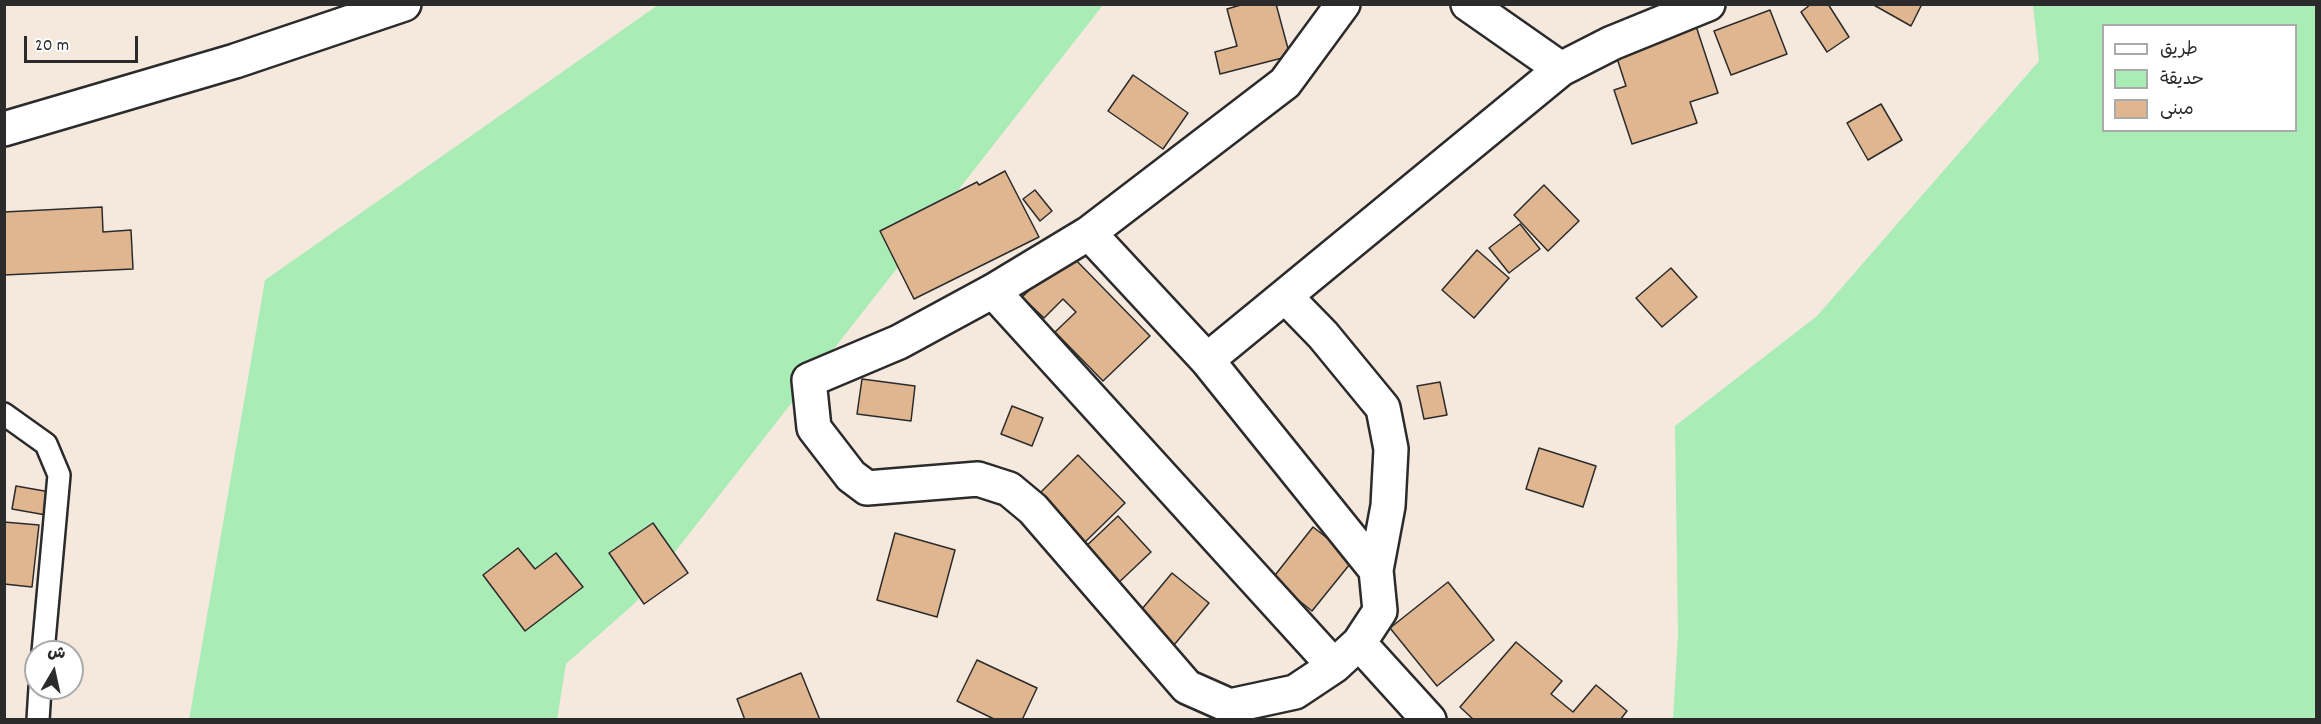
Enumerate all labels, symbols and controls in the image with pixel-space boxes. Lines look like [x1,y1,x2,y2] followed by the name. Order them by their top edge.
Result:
[27,24,141,62] scale bar
[2102,24,2297,132] legend
[35,34,69,59] text: 20 m
[2160,38,2198,63] text: طريق
[2160,68,2204,93] text: حديقة
[2160,98,2194,123] text: مبنى
[24,640,84,700] north arrow
[46,641,67,666] text: ش

